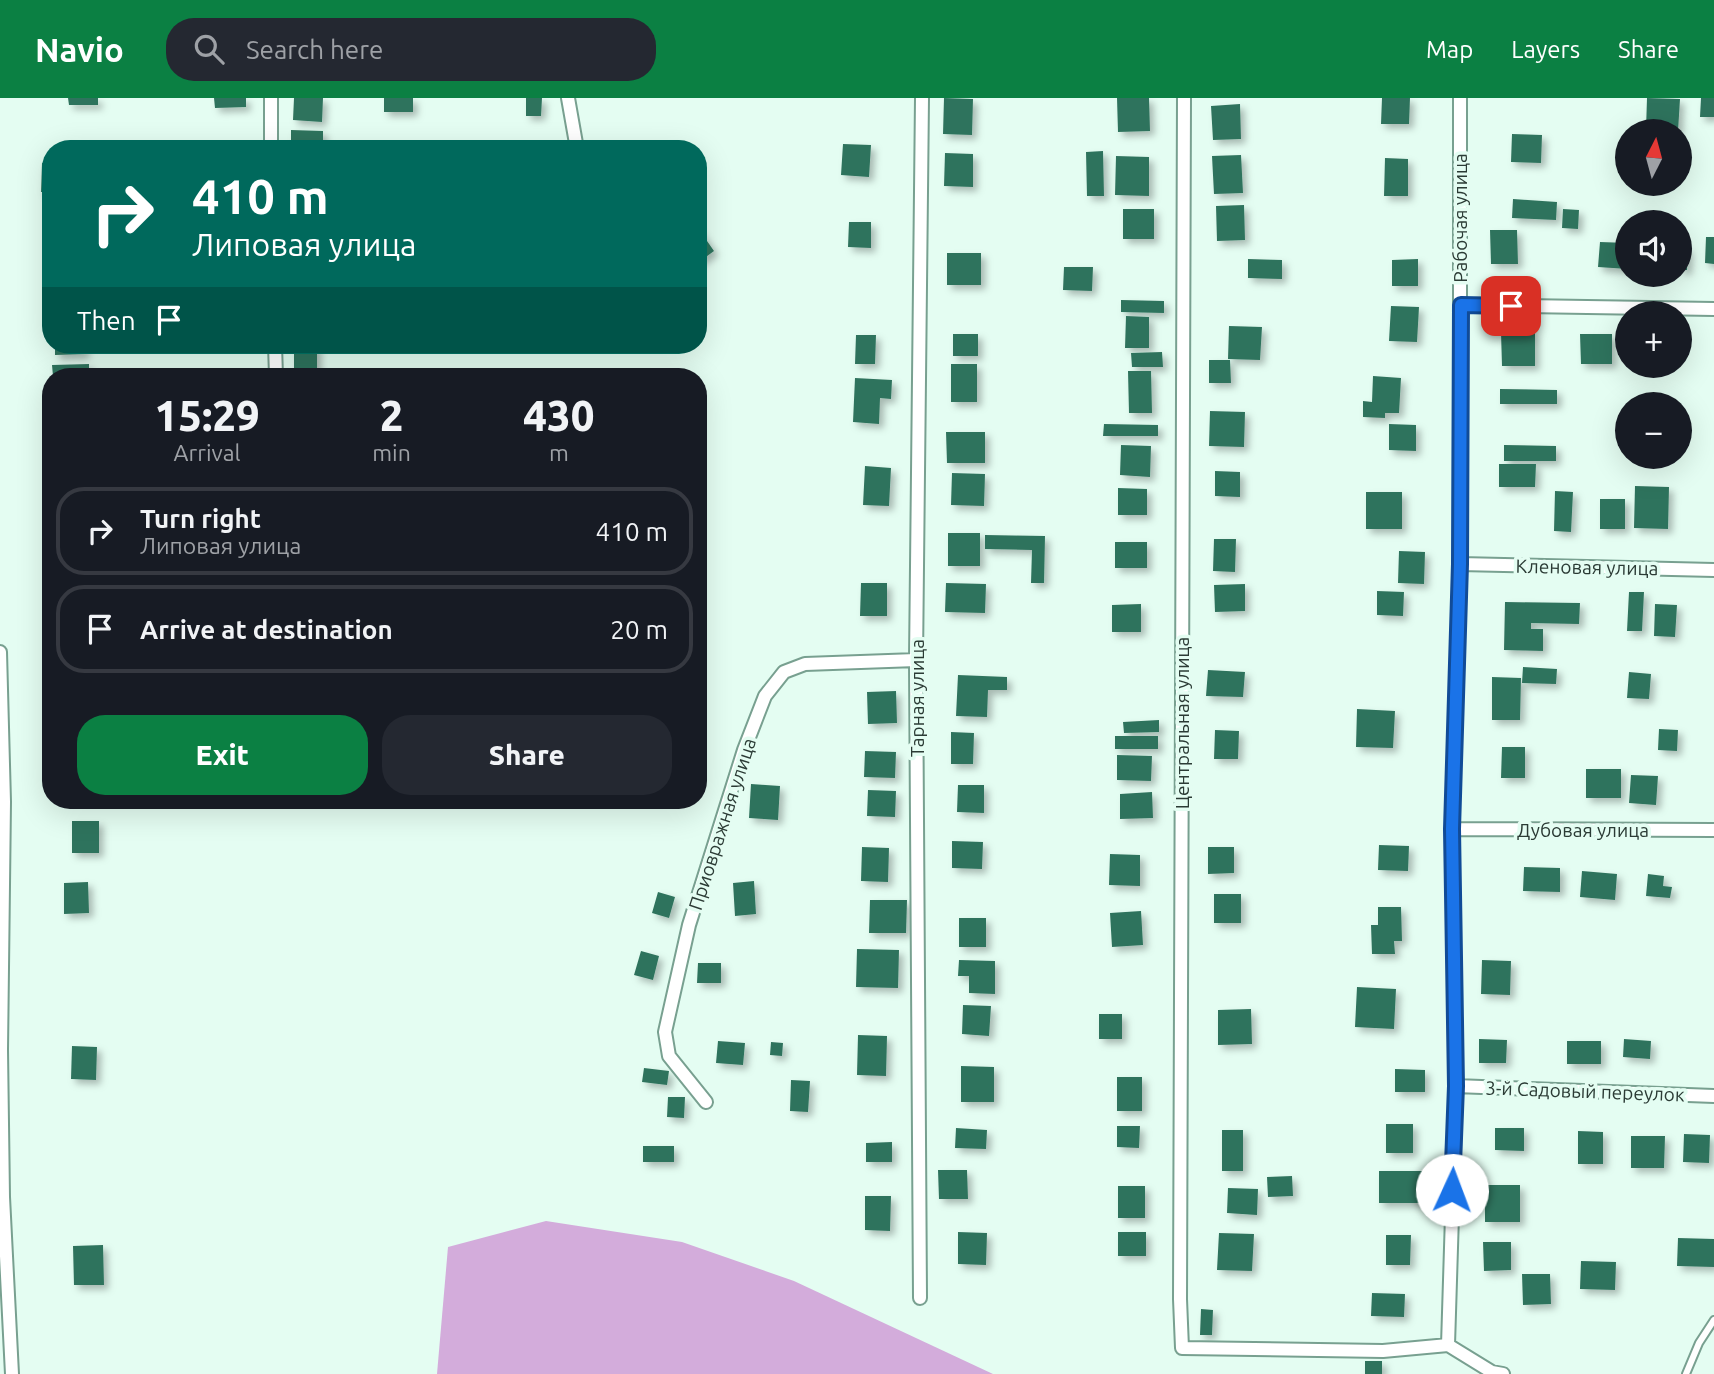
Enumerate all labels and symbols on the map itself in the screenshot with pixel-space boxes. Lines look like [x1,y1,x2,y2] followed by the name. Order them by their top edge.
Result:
[1615,119,1692,196] north arrow
[1449,153,1471,283] street label: Рабочая улица
[1481,276,1541,336] pin
[1515,555,1659,579] street label: Кленовая улица
[1171,637,1193,809] street label: Центральная улица
[906,639,928,757] street label: Тарная улица
[684,735,760,913] street label: Приовражная улица
[1517,819,1649,841] street label: Дубовая улица
[1485,1077,1685,1105] street label: 3-й Садовый переулок
[1415,1153,1489,1227] position arrow

